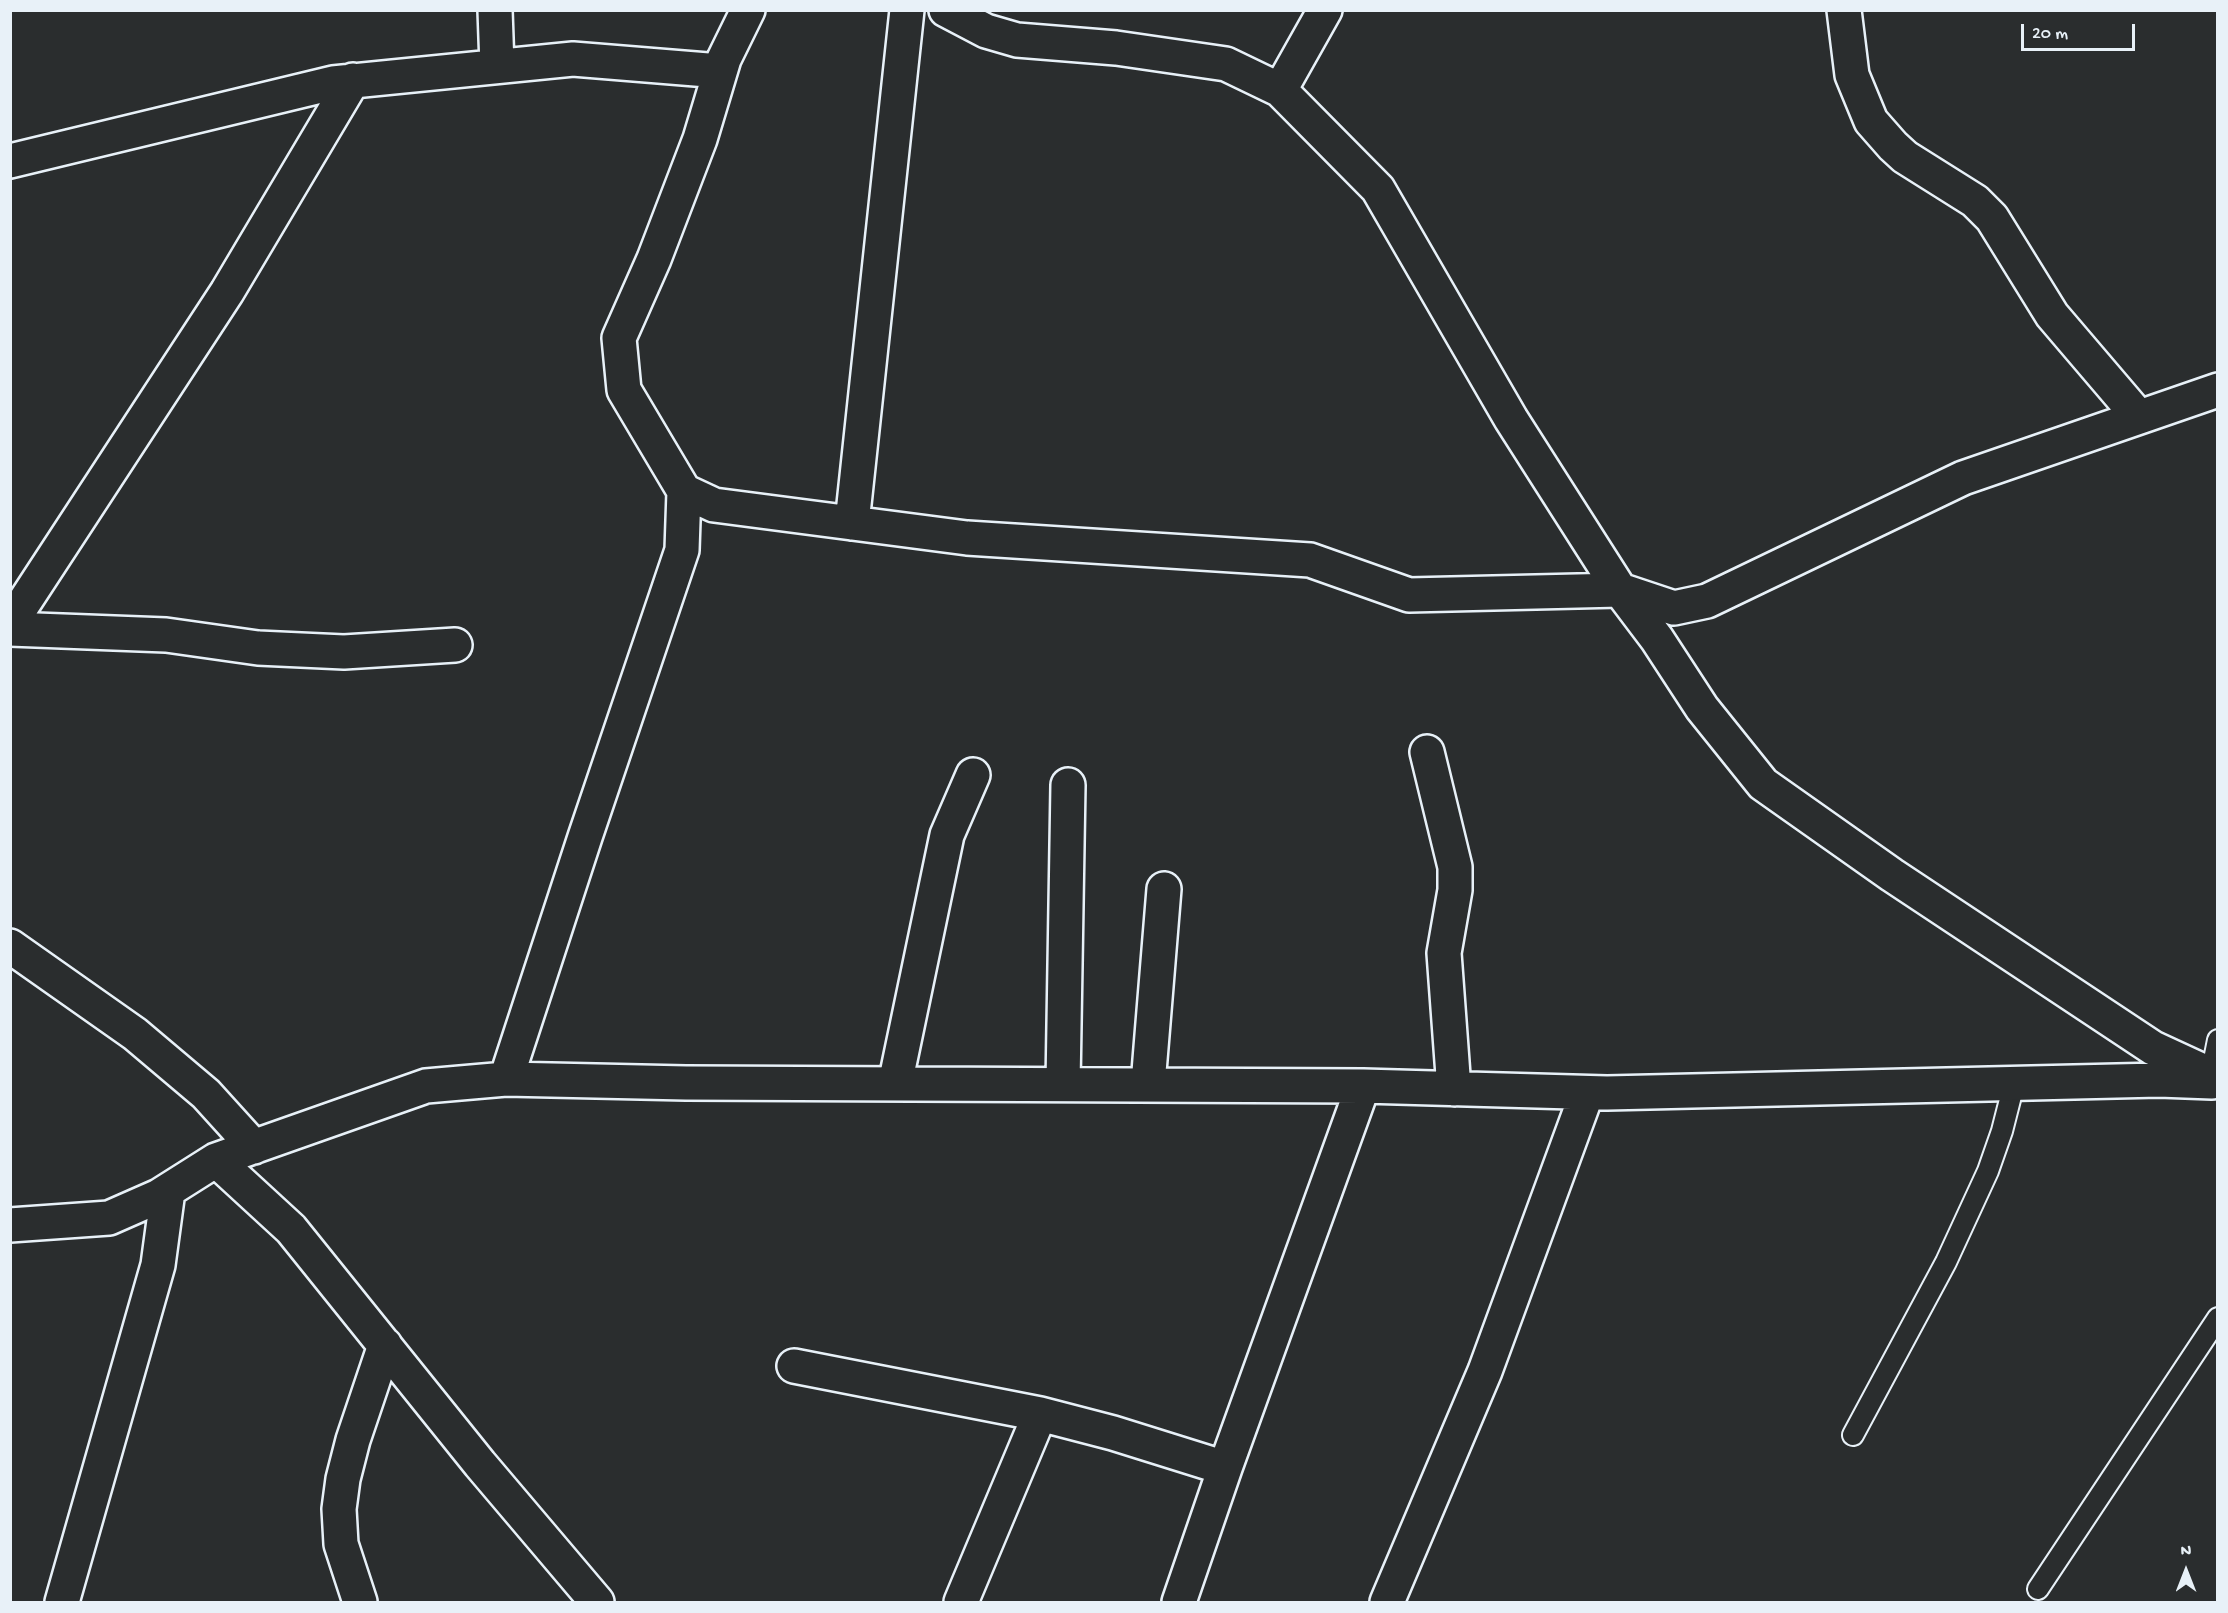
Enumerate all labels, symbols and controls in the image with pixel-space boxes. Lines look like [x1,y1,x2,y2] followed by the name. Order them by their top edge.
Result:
[2024,12,2138,50] scale bar
[2032,24,2068,45] text: 20 m
[2156,1541,2216,1601] north arrow
[2181,1543,2191,1562] text: N

